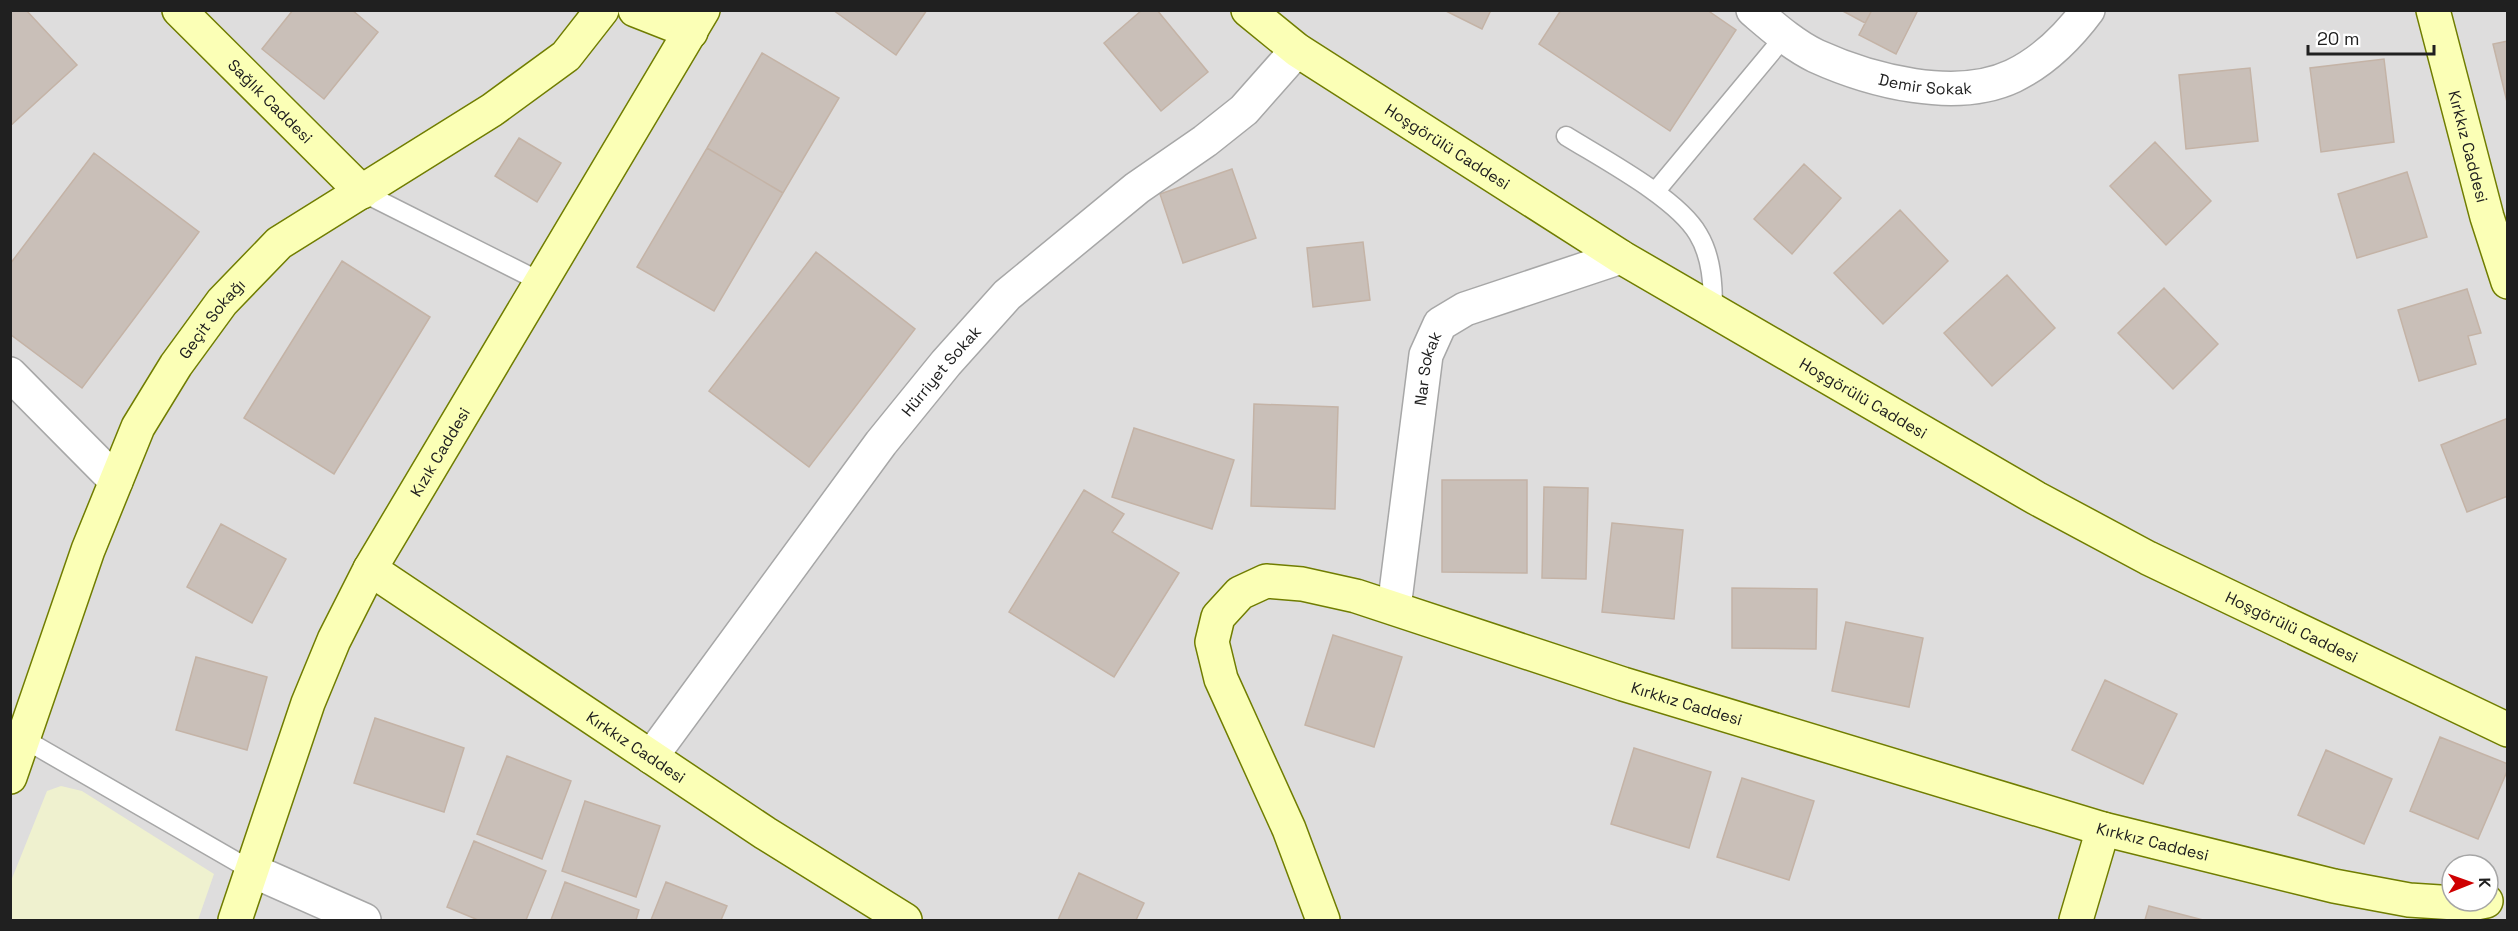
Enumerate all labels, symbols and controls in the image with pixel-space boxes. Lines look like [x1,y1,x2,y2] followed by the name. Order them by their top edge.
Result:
[2308,18,2434,56] scale bar
[2317,27,2360,50] text: 20 m
[223,55,317,148] street label: Sağlık Caddesi
[1876,69,1973,99] street label: Demir Sokak
[2443,88,2493,205] street label: Kırkkız Caddesi
[1381,99,1514,194] street label: Hoşgörülü Caddesi
[174,274,250,363] street label: Geçit Sokağı
[897,321,986,421] street label: Hürriyet Sokak
[1410,328,1446,407] street label: Nar Sokak
[1795,353,1931,444] street label: Hoşgörülü Caddesi
[405,404,475,501] street label: Kızık Caddesi
[2222,587,2361,668] street label: Hoşgörülü Caddesi
[1629,677,1745,730] street label: Kırkkız Caddesi
[582,707,689,788] street label: Kırkkız Caddesi
[2094,818,2211,866] street label: Kırkkız Caddesi
[2440,853,2500,913] north arrow
[2474,878,2495,888] text: K

